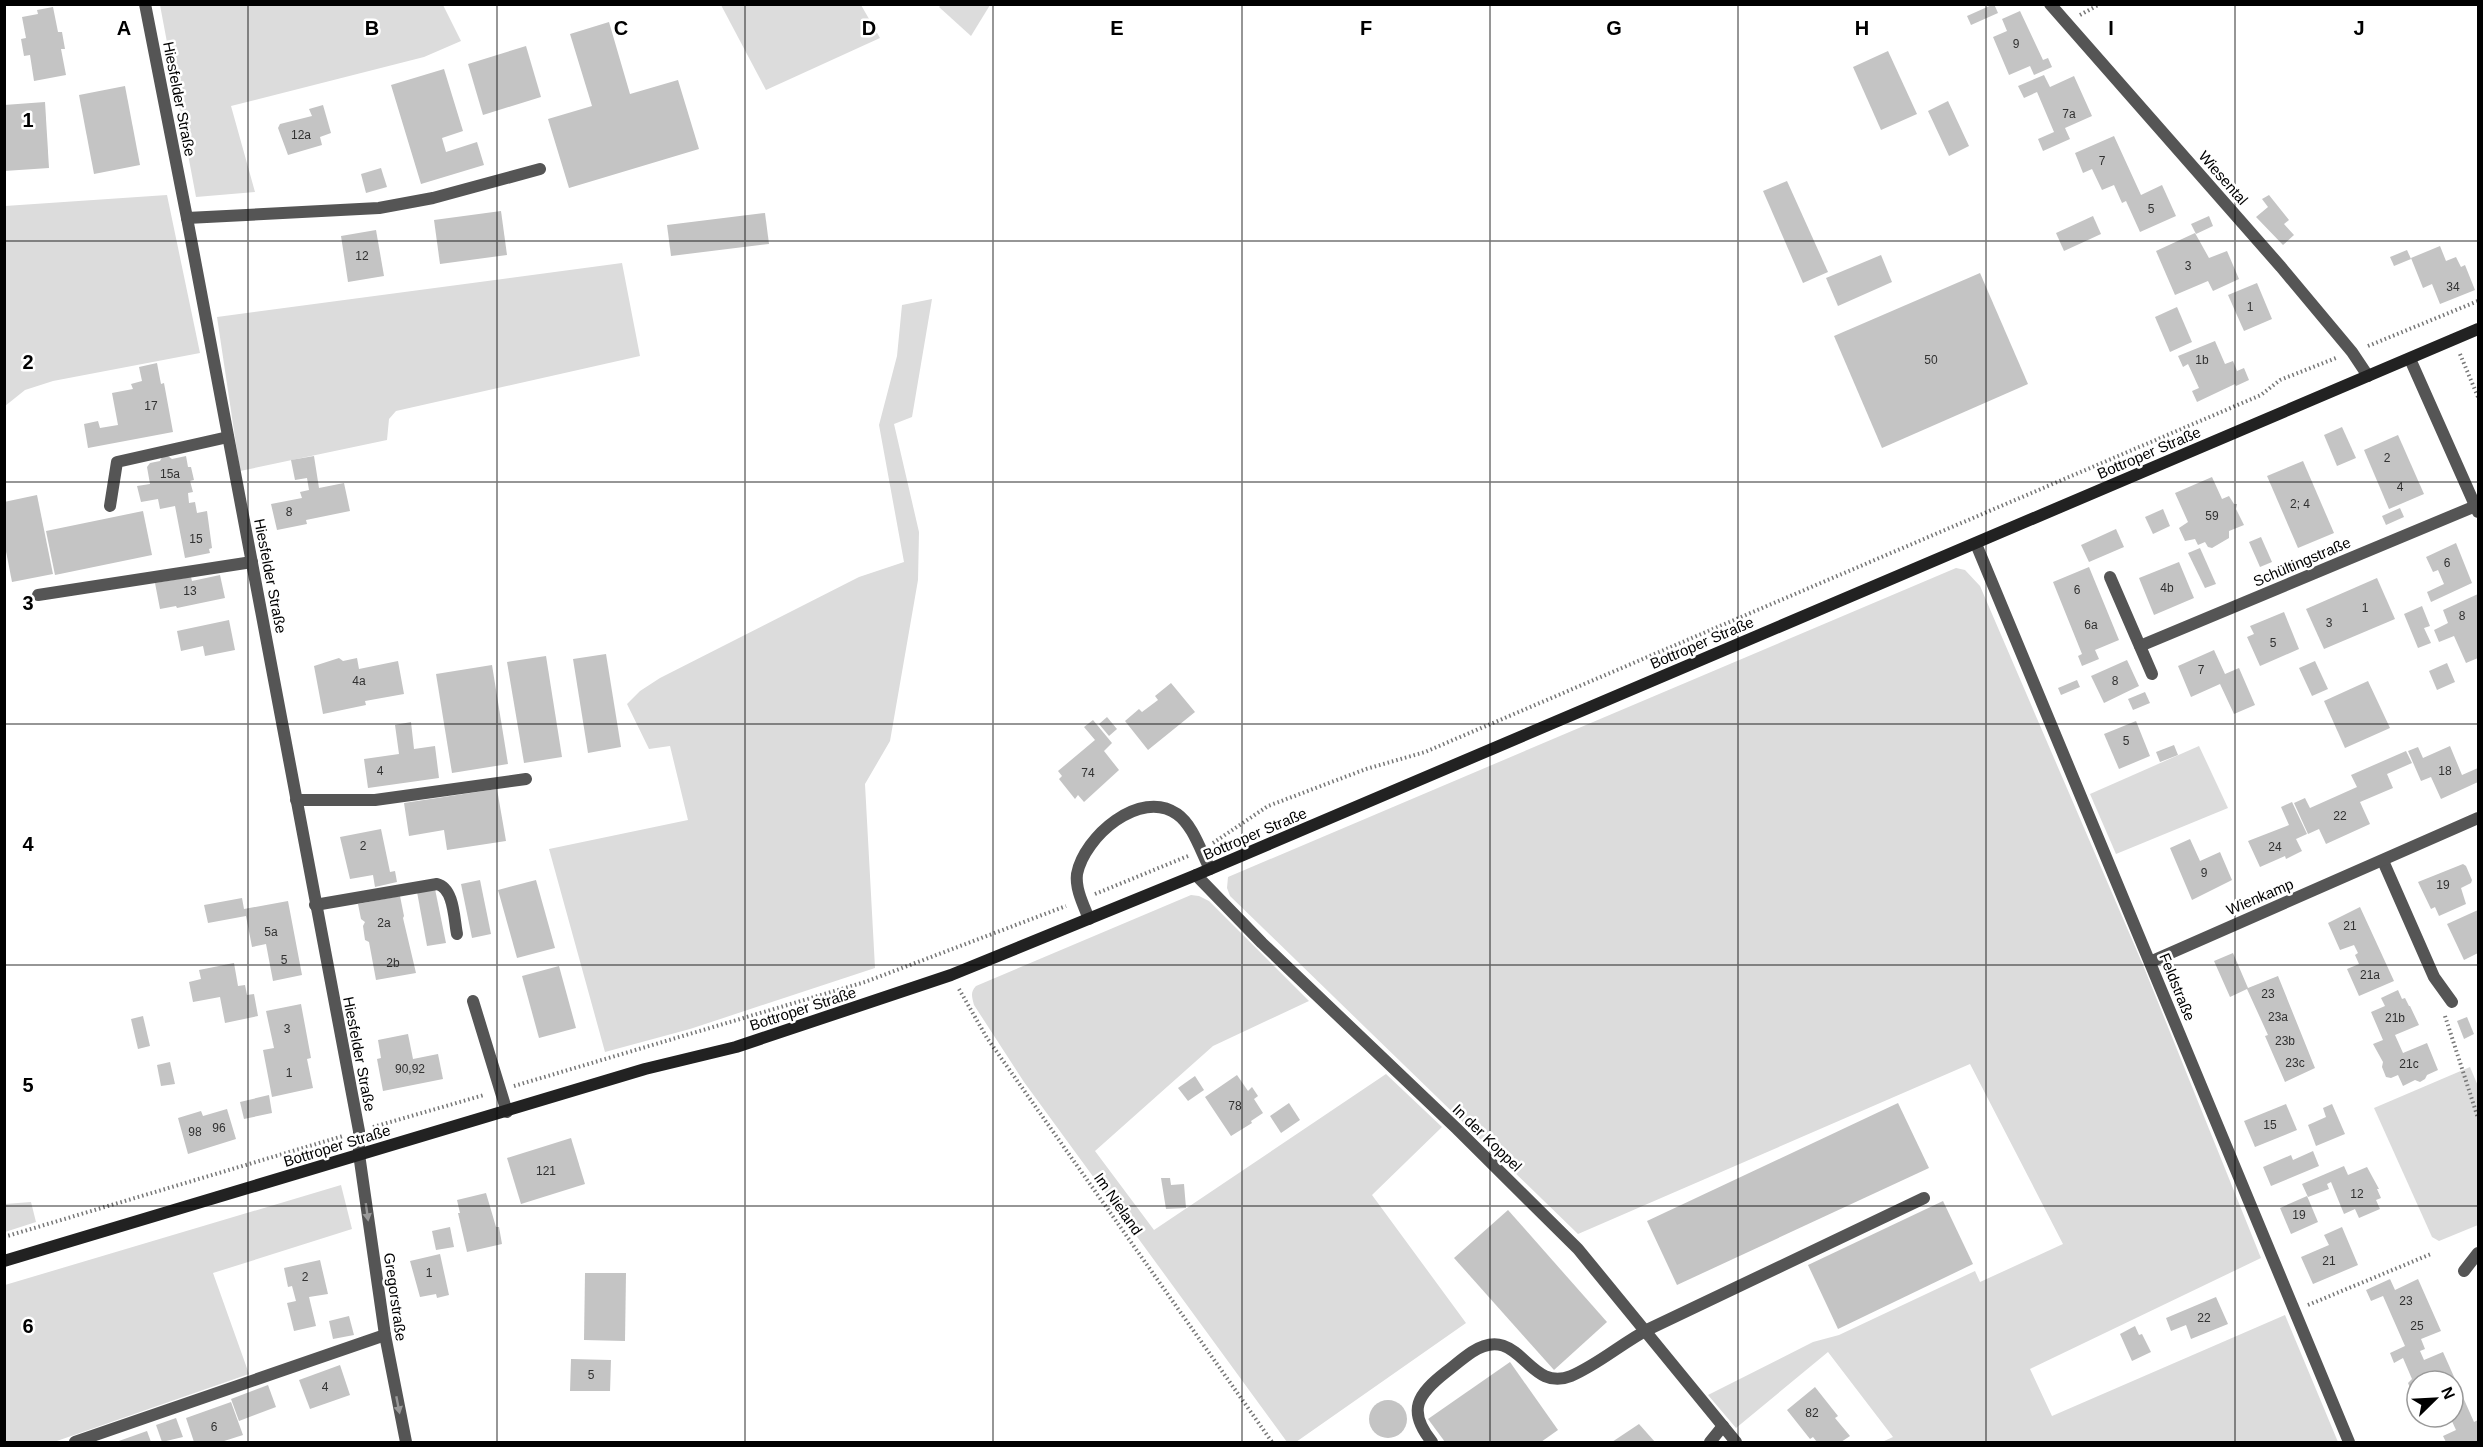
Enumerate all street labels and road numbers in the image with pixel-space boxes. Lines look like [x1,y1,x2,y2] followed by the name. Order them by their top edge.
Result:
[160,40,199,158] street label: Hiesfelder Straße
[2195,147,2251,208] street label: Wiesental
[2094,423,2203,482] street label: Bottroper Straße
[251,517,290,635] street label: Hiesfelder Straße
[2251,533,2353,590] street label: Schültingstraße
[1647,613,1756,672] street label: Bottroper Straße
[1200,804,1309,863] street label: Bottroper Straße
[2224,875,2296,918] street label: Wienkamp
[2156,950,2199,1023] street label: Feldstraße
[747,983,858,1034] street label: Bottroper Straße
[340,995,379,1113] street label: Hiesfelder Straße
[1449,1101,1525,1175] street label: In der Koppel
[281,1121,392,1170] street label: Bottroper Straße
[1091,1169,1146,1238] street label: Im Nieland
[381,1252,410,1342] street label: Gregorstraße

